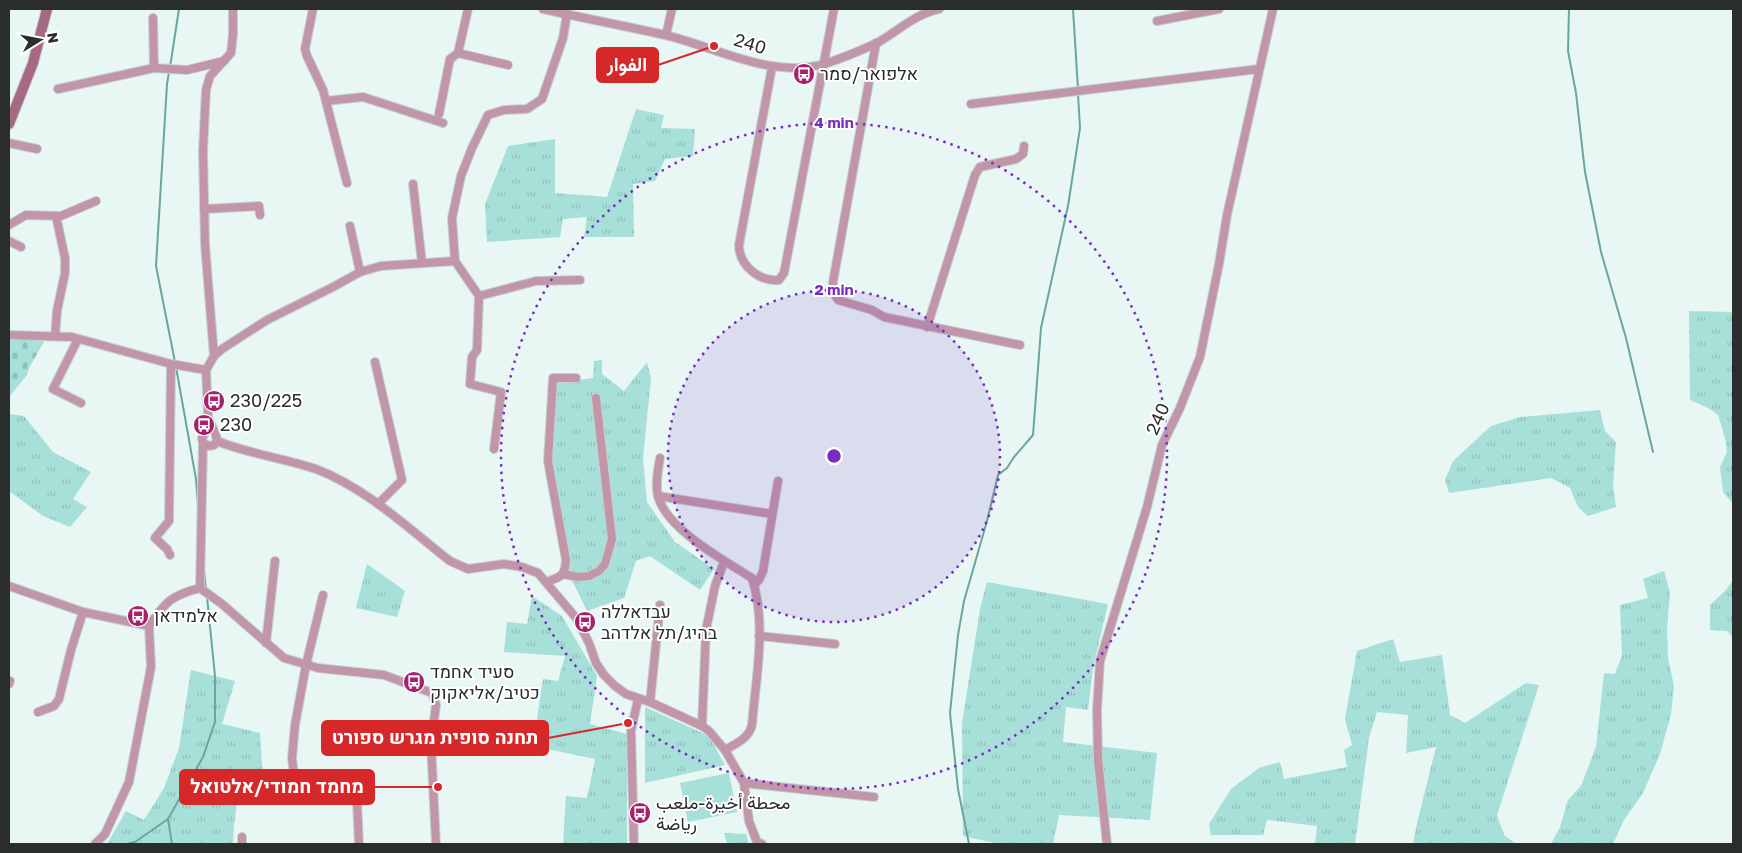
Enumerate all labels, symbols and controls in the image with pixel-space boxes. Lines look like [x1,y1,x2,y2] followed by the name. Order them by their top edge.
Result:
[15,15,65,65] north arrow
[731,28,769,58] street label: 240
[44,31,63,44] text: N
[597,48,658,82] callout: الفوار
[606,52,647,77] text: الفوار
[792,62,816,86] bus stop icon: אלפואר/סמר
[820,62,918,84] place label: אלפואר/סמר
[814,113,854,131] text: 4 min
[814,280,854,298] text: 2 min
[202,389,226,413] bus stop icon: 230/225
[230,389,302,411] place label: 230/225
[1140,399,1174,438] street label: 240
[192,413,216,437] bus stop icon: 230
[220,413,252,435] place label: 230
[825,447,843,465] centre of rings
[601,600,718,643] place label: עבדאללה בהיג/תל אלדהב
[126,604,150,628] bus stop icon: אלמידאן
[154,604,218,626] place label: אלמידאן
[573,610,597,634] bus stop icon: עבדאללה בהיג/תל אלדהב
[430,660,540,703] place label: סעיד אחמד כטיב/אליאקוק
[402,670,426,694] bus stop icon: סעיד אחמד כטיב/אליאקוק
[322,721,548,755] callout: תחנה סופית מגרש ספורט
[332,725,538,748] text: תחנה סופית מגרש ספורט
[180,770,374,804] callout: מחמד חמודי/אלטואל
[190,774,364,797] text: מחמד חמודי/אלטואל
[656,791,790,835] place label: محطة أخيرة-ملعب رياضة
[628,801,652,825] bus stop icon: محطة أخيرة-ملعب رياضة

